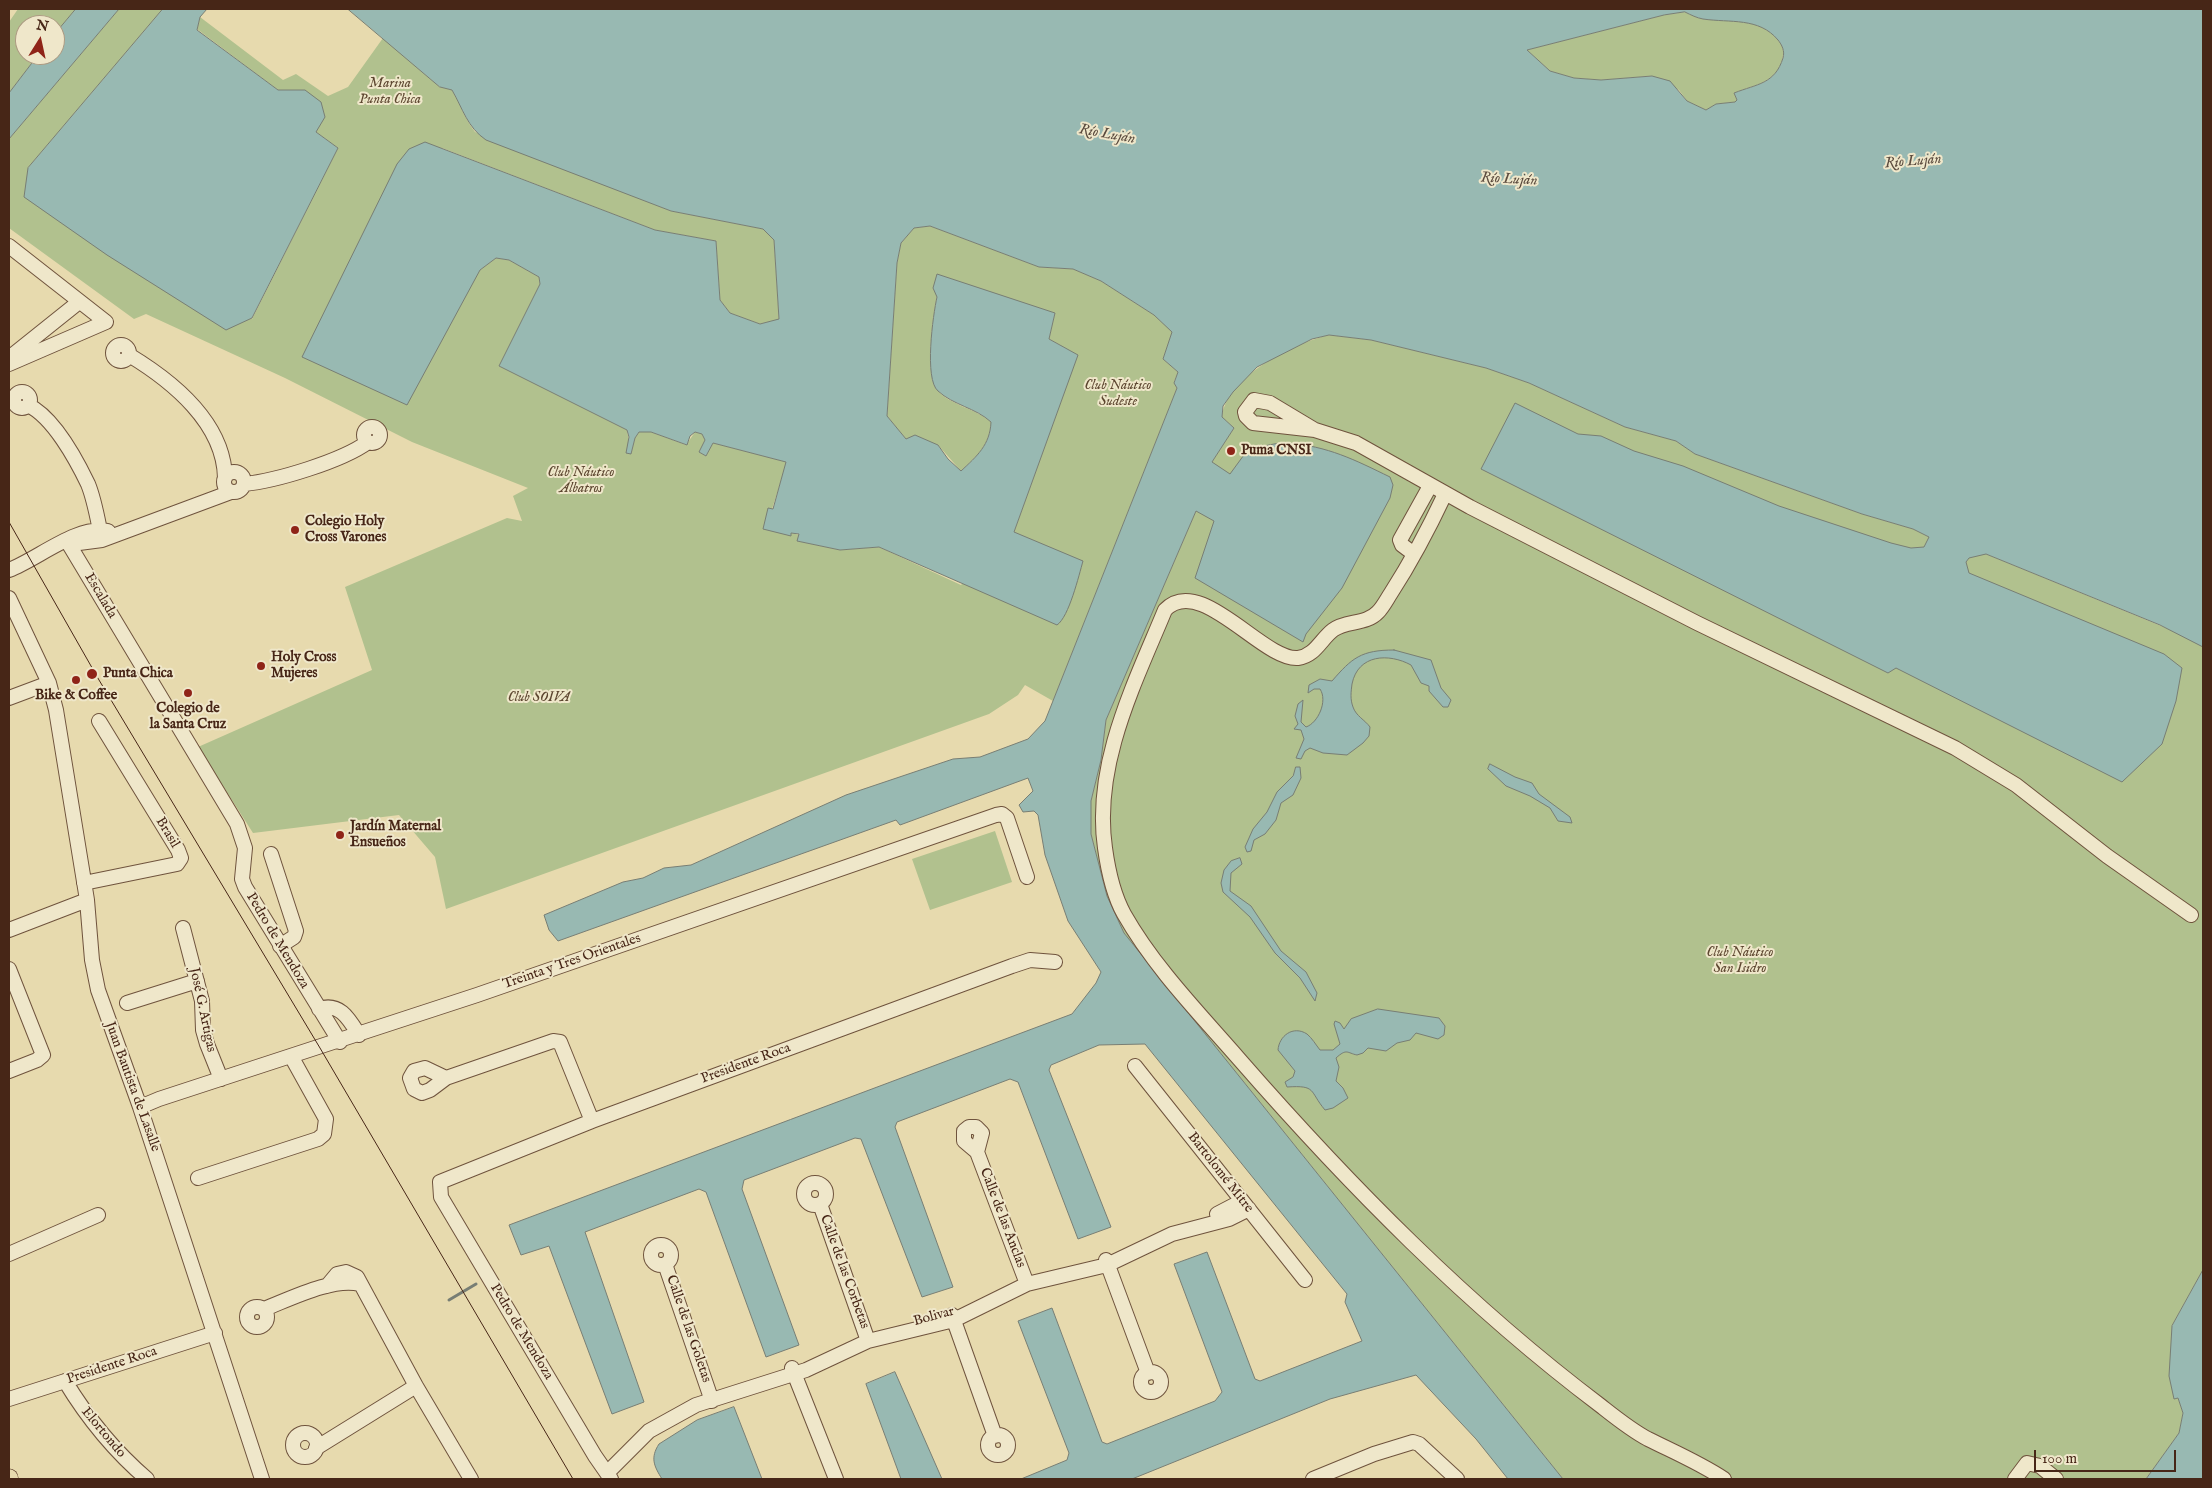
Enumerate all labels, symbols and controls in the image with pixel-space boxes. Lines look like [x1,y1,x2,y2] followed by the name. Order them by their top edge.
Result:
[15,15,65,65] north arrow
[35,16,50,36] text: N
[359,76,421,108] park label: Marina Punta Chica
[1077,121,1137,149] water label: Río Luján
[1884,151,1942,173] water label: Río Luján
[1480,170,1538,190] water label: Río Luján
[1085,378,1151,411] park label: Club Náutico Sudeste
[1241,443,1311,459] place label: Puma CNSI
[1225,445,1237,457] marker: Puma CNSI
[548,465,614,498] park label: Club Náutico Álbatros
[305,514,386,546] place label: Colegio Holy Cross Varones
[289,524,301,536] marker: Colegio Holy Cross Varones
[80,570,120,622] street label: Escalada
[271,650,336,682] place label: Holy Cross Mujeres
[255,660,267,672] marker: Holy Cross Mujeres
[103,666,173,682] place label: Punta Chica
[85,667,99,681] marker: Punta Chica
[70,674,82,686] marker: Bike & Coffee
[182,687,194,699] marker: Colegio de la Santa Cruz
[35,688,117,704] place label: Bike & Coffee
[508,690,570,706] park label: Club SOIVA
[150,701,226,734] place label: Colegio de la Santa Cruz
[151,815,183,851] street label: Brasil
[350,819,441,852] place label: Jardín Maternal Ensueños
[334,829,346,841] marker: Jardín Maternal Ensueños
[242,890,312,992] street label: Pedro de Mendoza
[501,931,643,993] street label: Treinta y Tres Orientales
[1707,945,1773,978] park label: Club Náutico San Isidro
[185,966,219,1054] street label: José G. Artigas
[101,1020,163,1154] street label: Juan Bautista de Lasalle
[699,1040,793,1088] street label: Presidente Roca
[1183,1129,1257,1217] street label: Bartolomé Mitre
[975,1166,1029,1270] street label: Calle de las Anclas
[816,1213,872,1331] street label: Calle de las Corbetas
[662,1273,714,1385] street label: Calle de las Goletas
[486,1281,556,1383] street label: Pedro de Mendoza
[912,1304,956,1330] street label: Bolivar
[65,1343,159,1389] street label: Presidente Roca
[77,1404,129,1462] street label: Elortondo
[2037,1440,2180,1472] scale bar
[2042,1449,2077,1468] text: 100 m

